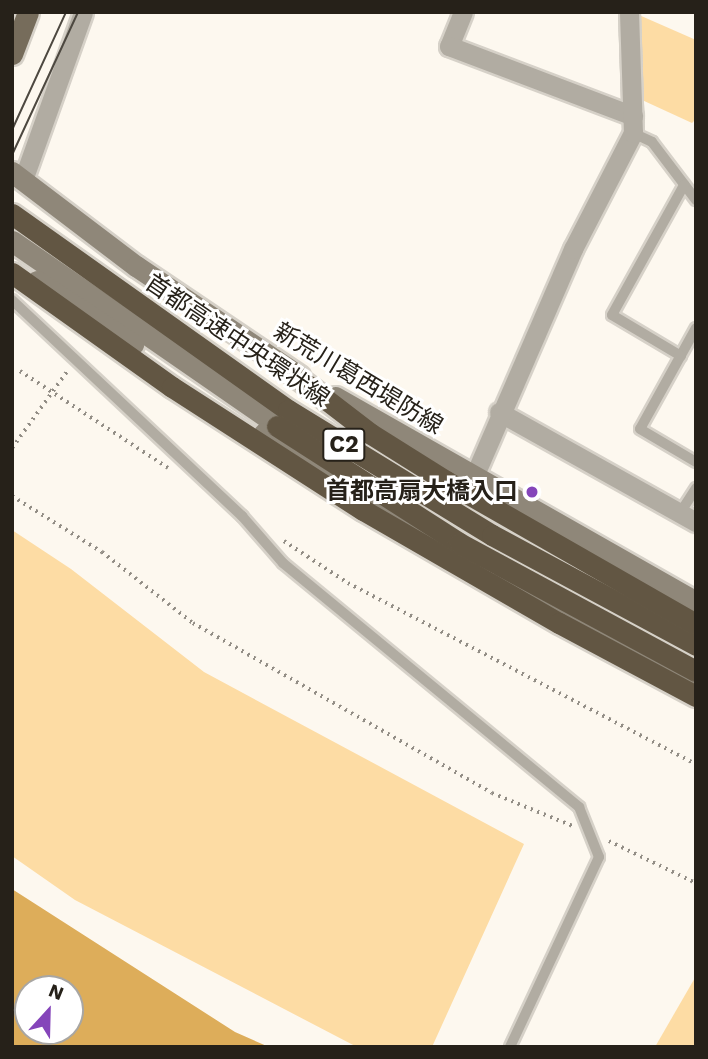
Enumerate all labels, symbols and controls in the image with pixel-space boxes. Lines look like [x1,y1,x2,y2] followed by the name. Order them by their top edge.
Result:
[139,269,335,413] street label: 首都高速中央環状線
[268,317,448,441] street label: 新荒川葛西堤防線
[321,426,367,464] road number: C2
[326,478,518,506] place label: 首都高扇大橋入口
[524,484,540,500] marker: 首都高扇大橋入口
[14,975,84,1045] north arrow
[45,979,67,1005] text: N

